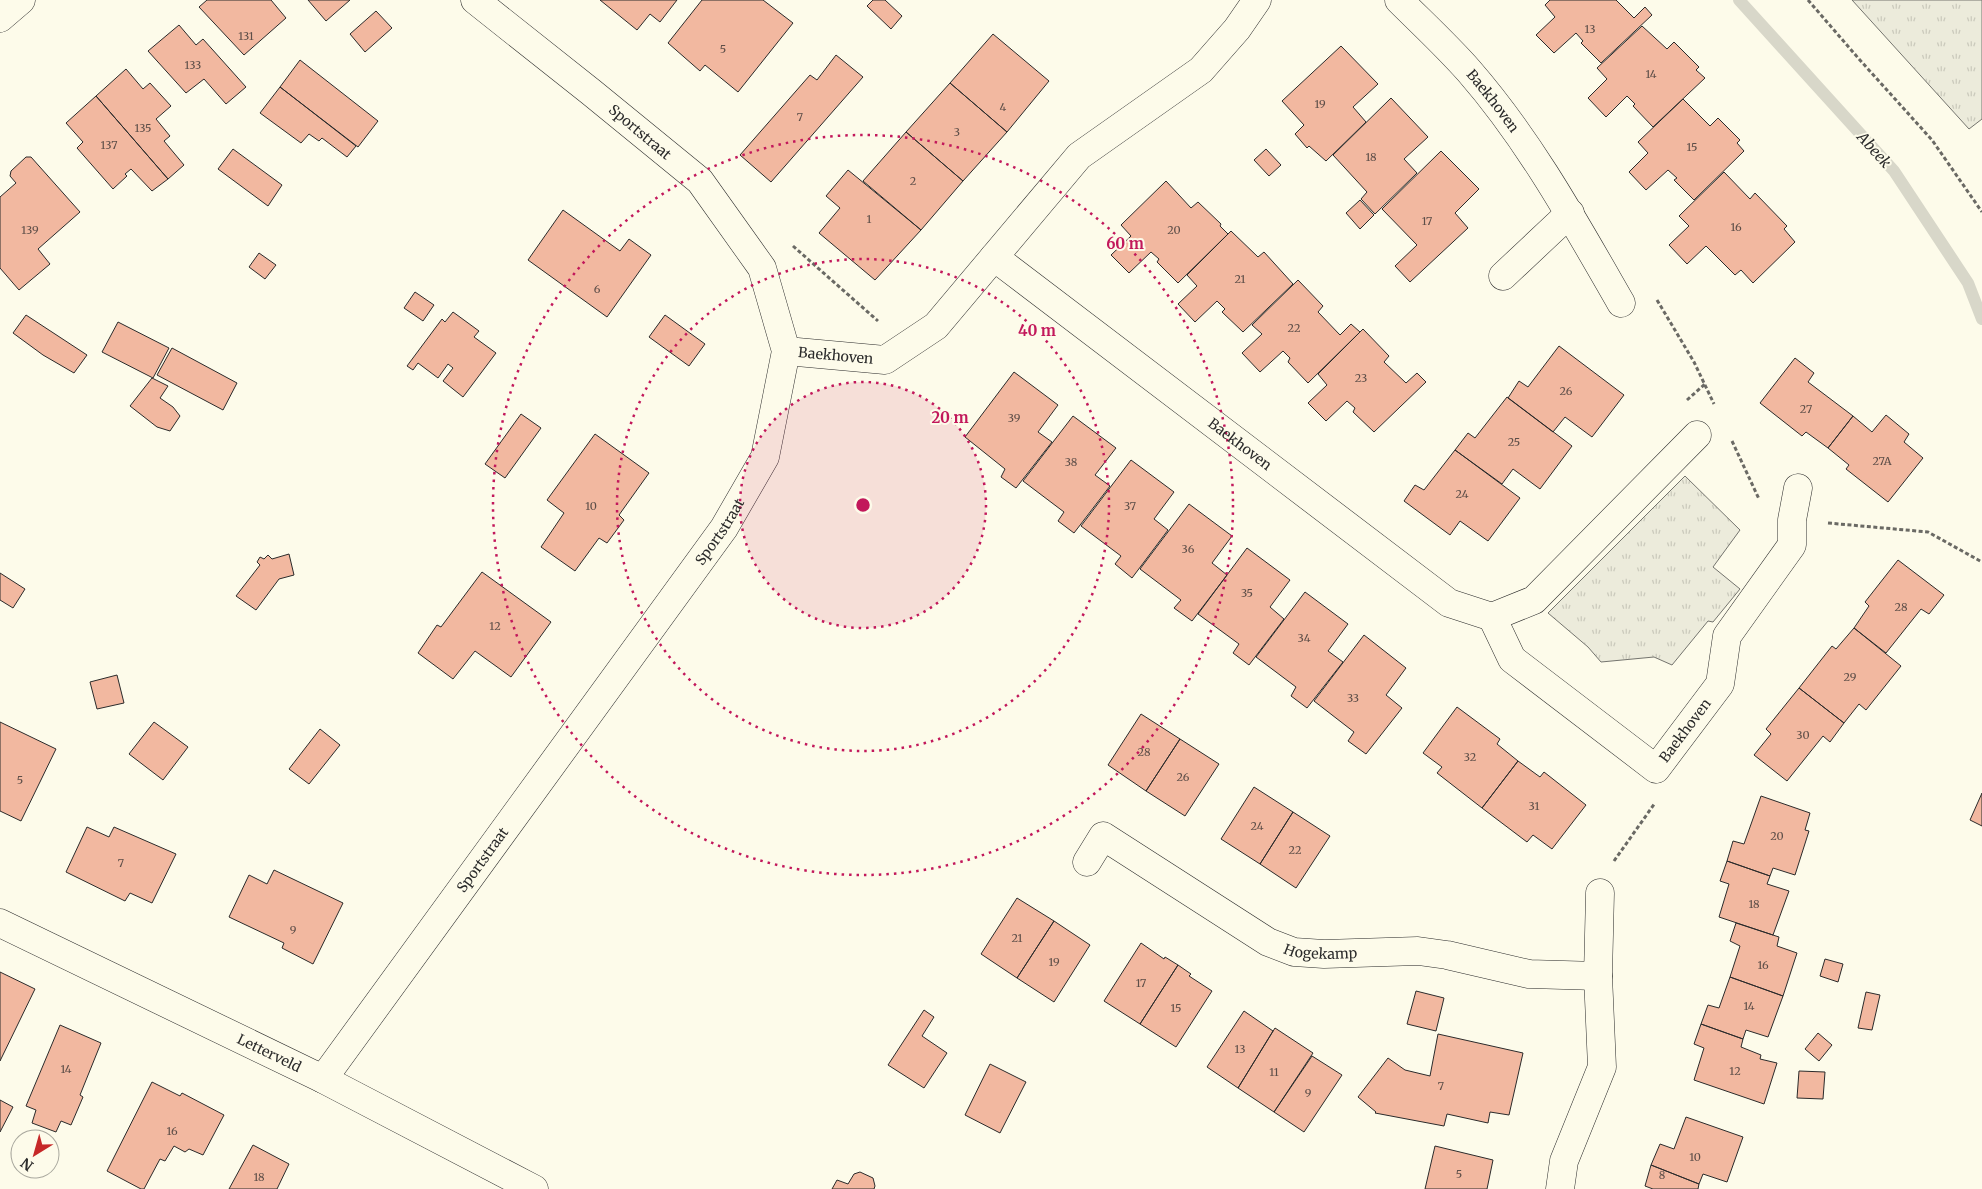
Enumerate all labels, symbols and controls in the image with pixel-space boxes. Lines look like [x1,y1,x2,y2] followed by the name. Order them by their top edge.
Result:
[1585,22,1595,36] house number: 13
[238,29,254,43] house number: 131
[720,42,726,56] house number: 5
[185,58,201,72] house number: 133
[1463,66,1523,136] street label: Baekhoven
[1645,67,1657,81] house number: 14
[1314,97,1326,111] house number: 19
[1000,100,1007,114] house number: 4
[605,101,675,164] street label: Sportstraat
[797,110,803,124] house number: 7
[135,121,151,135] house number: 135
[954,125,960,139] house number: 3
[1853,127,1896,172] water label: Abeek
[101,138,117,152] house number: 137
[1686,140,1698,154] house number: 15
[1365,150,1377,164] house number: 18
[910,174,916,188] house number: 2
[867,212,872,226] house number: 1
[1422,214,1432,228] house number: 17
[1730,220,1742,234] house number: 16
[21,223,39,237] house number: 139
[1167,223,1181,237] house number: 20
[1106,234,1144,253] text: 60 m
[1234,272,1246,286] house number: 21
[594,282,601,296] house number: 6
[1018,321,1056,340] text: 40 m
[1288,321,1300,335] house number: 22
[798,343,874,368] street label: Baekhoven
[1355,371,1367,385] house number: 23
[1560,384,1573,398] house number: 26
[1800,402,1812,416] house number: 27
[931,408,969,427] text: 20 m
[1008,411,1021,425] house number: 39
[1205,414,1275,474] street label: Baekhoven
[1508,435,1520,449] house number: 25
[1872,454,1892,468] house number: 27A
[1065,455,1078,469] house number: 38
[1456,487,1469,501] house number: 24
[691,495,748,569] street label: Sportstraat
[854,496,872,514] centre of rings
[585,499,597,513] house number: 10
[1124,499,1136,513] house number: 37
[1182,542,1195,556] house number: 36
[1241,586,1253,600] house number: 35
[1895,600,1908,614] house number: 28
[489,619,501,633] house number: 12
[1298,631,1311,645] house number: 34
[1844,670,1857,684] house number: 29
[1347,691,1359,705] house number: 33
[1655,695,1715,766] street label: Baekhoven
[1796,728,1810,742] house number: 30
[1138,745,1151,759] house number: 28
[1464,750,1476,764] house number: 32
[1177,770,1190,784] house number: 26
[17,773,23,787] house number: 5
[1529,799,1539,813] house number: 31
[1251,819,1264,833] house number: 24
[453,823,512,896] street label: Sportstraat
[1770,829,1784,843] house number: 20
[1289,843,1301,857] house number: 22
[118,856,124,870] house number: 7
[1748,897,1760,911] house number: 18
[290,923,297,937] house number: 9
[1011,931,1023,945] house number: 21
[1281,940,1358,963] street label: Hogekamp
[1048,955,1060,969] house number: 19
[1757,958,1769,972] house number: 16
[1136,976,1146,990] house number: 17
[1743,999,1755,1013] house number: 14
[1170,1001,1182,1015] house number: 15
[234,1030,305,1076] street label: Letterveld
[1235,1042,1245,1056] house number: 13
[60,1062,72,1076] house number: 14
[1729,1064,1741,1078] house number: 12
[1269,1065,1279,1079] house number: 11
[1438,1079,1444,1093] house number: 7
[1305,1086,1312,1100] house number: 9
[166,1124,178,1138] house number: 16
[10,1129,60,1179] north arrow
[1689,1150,1701,1164] house number: 10
[17,1154,37,1175] text: N
[1456,1167,1462,1181] house number: 5
[1659,1168,1666,1182] house number: 8
[253,1170,265,1184] house number: 18

